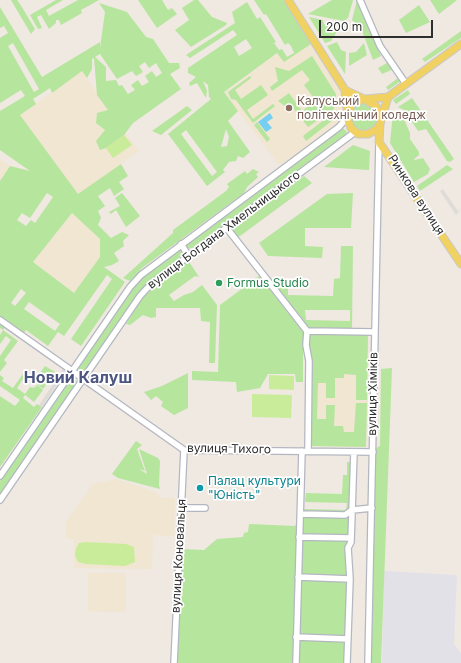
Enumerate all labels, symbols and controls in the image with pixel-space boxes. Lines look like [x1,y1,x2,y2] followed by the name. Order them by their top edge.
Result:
[321,12,435,38] scale bar
[326,19,362,34] text: 200 m
[297,94,426,122] place label: Калуський політехнічний коледж
[284,103,294,113] marker: Калуський політехнічний коледж
[385,152,447,238] street label: Ринкова вулиця
[145,168,303,292] street label: вулиця Богдана Хмельницького
[227,276,309,290] place label: Formus Studio
[214,278,224,288] marker: Formus Studio
[365,352,381,436] street label: вулиця Хіміків
[24,368,132,388] district label: Новий Калуш
[187,441,271,457] street label: вулиця Тихого
[208,474,301,502] place label: Палац культури "Юність"
[195,483,205,493] marker: Палац культури "Юність"
[169,499,189,613] street label: вулиця Коновальця

